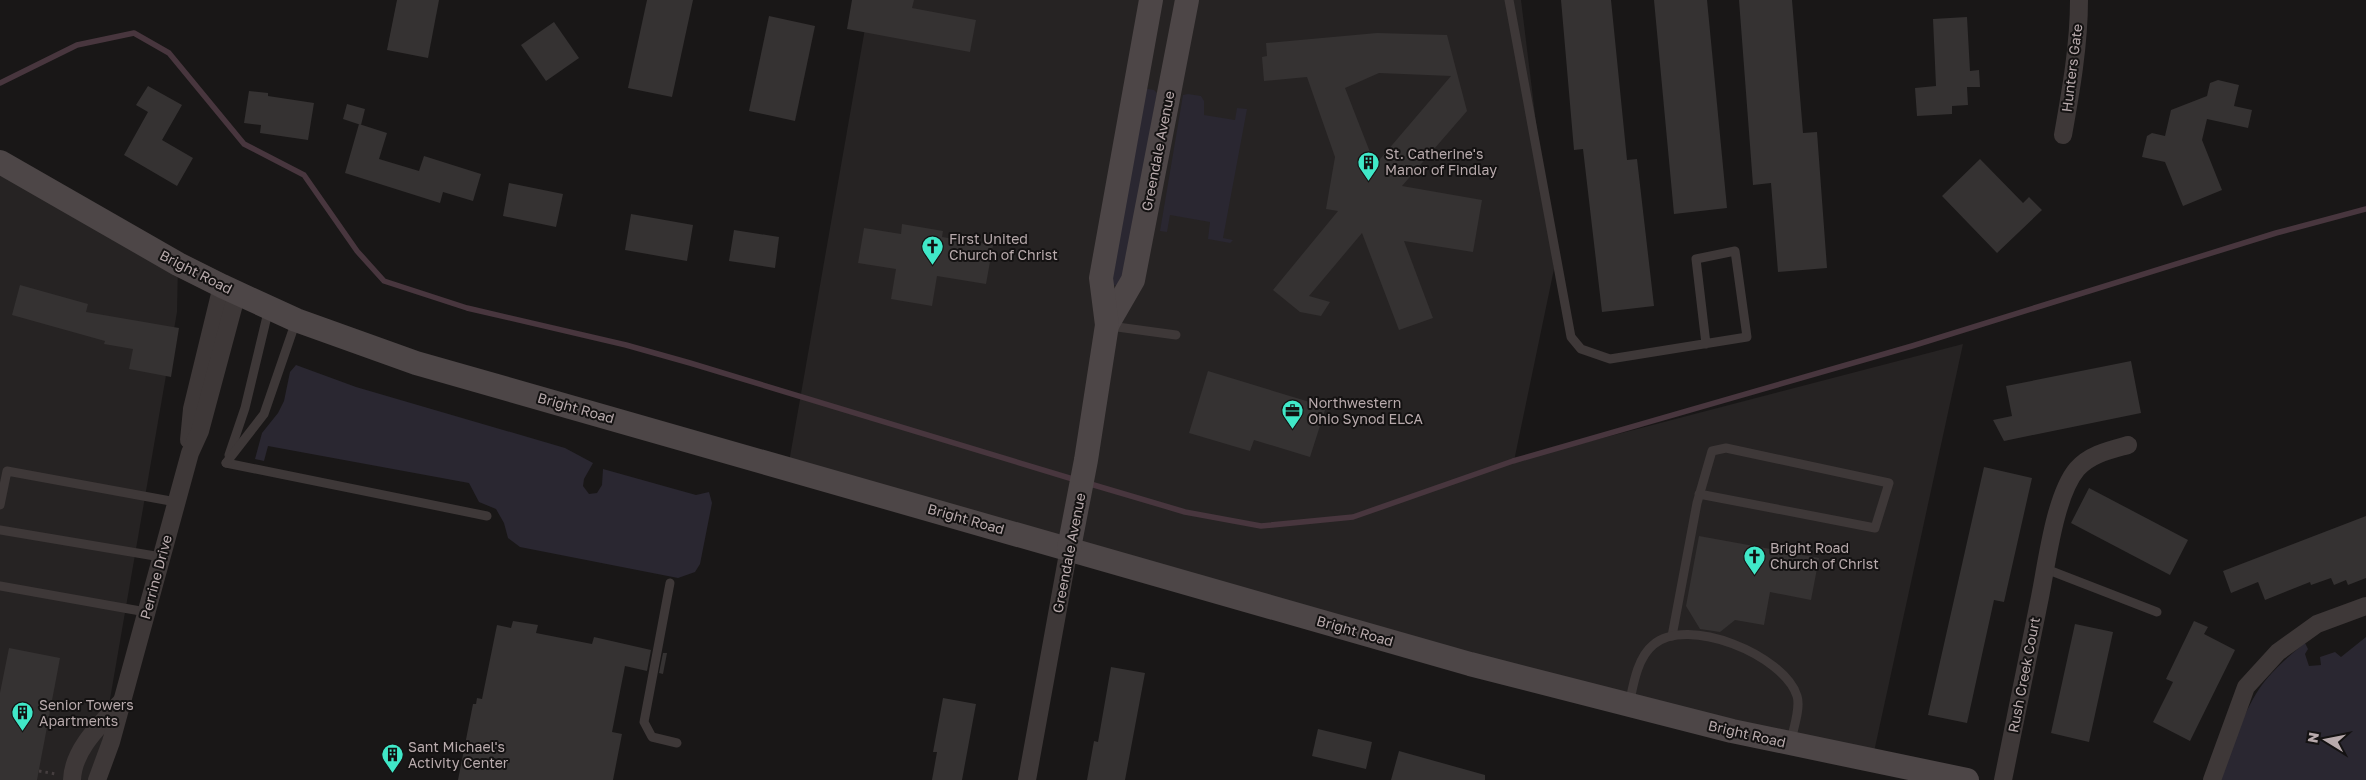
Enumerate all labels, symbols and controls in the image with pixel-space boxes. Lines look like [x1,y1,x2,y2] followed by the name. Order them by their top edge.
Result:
[2058,23,2085,113] street label: Hunters Gate
[1138,89,1177,212] street label: Greendale Avenue
[1385,145,1497,178] place label: St. Catherine's Manor of Findlay
[1357,150,1381,181] building icon: St. Catherine's Manor of Findlay
[949,230,1058,263] place label: First United Church of Christ
[921,235,945,266] church icon: First United Church of Christ
[157,246,235,297] street label: Bright Road
[536,388,616,427] street label: Bright Road
[1308,394,1424,427] place label: Northwestern Ohio Synod ELCA
[1280,399,1304,430] office icon: Northwestern Ohio Synod ELCA
[1049,491,1088,614] street label: Greendale Avenue
[926,499,1006,538] street label: Bright Road
[136,533,175,621] street label: Perrine Drive
[1770,539,1879,572] place label: Bright Road Church of Christ
[1742,544,1766,575] church icon: Bright Road Church of Christ
[1315,611,1395,650] street label: Bright Road
[2004,616,2043,734] street label: Rush Creek Court
[39,696,134,729] place label: Senior Towers Apartments
[11,701,35,732] building icon: Senior Towers Apartments
[2301,715,2351,765] north arrow
[1707,716,1788,751] street label: Bright Road
[2303,731,2322,744] text: N
[408,738,509,771] place label: Sant Michael's Activity Center
[380,743,404,774] building icon: Sant Michael's Activity Center

